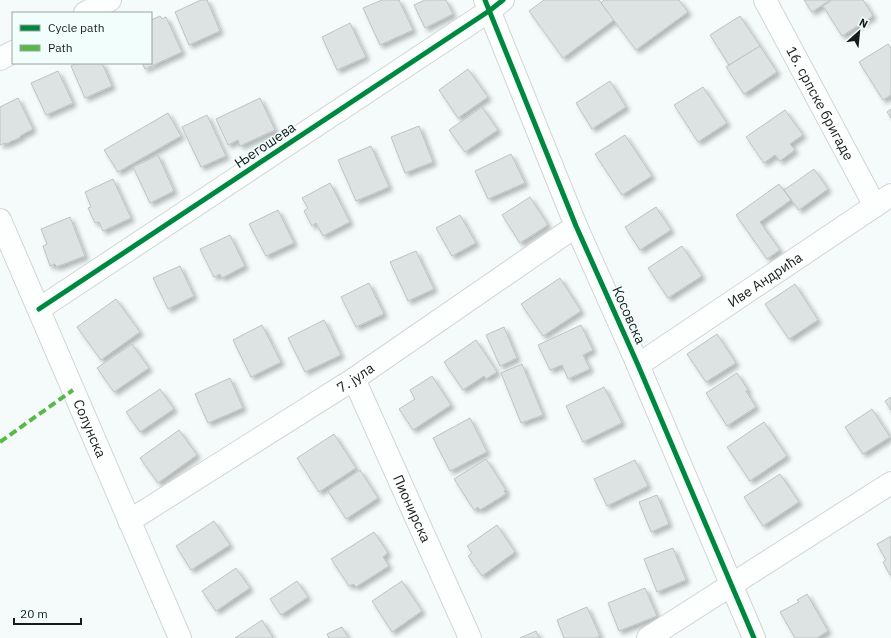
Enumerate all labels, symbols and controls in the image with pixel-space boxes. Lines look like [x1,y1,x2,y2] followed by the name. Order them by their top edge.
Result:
[12,12,152,64] legend
[839,12,879,52] north arrow
[857,15,870,31] text: N
[48,20,105,35] text: Cycle path
[48,40,73,55] text: Path
[782,43,858,164] street label: 16. српске бригаде
[231,118,299,172] street label: Његошева
[724,248,806,311] street label: Иве Андрића
[608,283,650,347] street label: Косовска
[333,359,378,397] street label: 7. јула
[69,397,110,461] street label: Солунска
[389,472,435,546] street label: Пионирска
[14,600,81,626] scale bar
[20,606,48,621] text: 20 m

